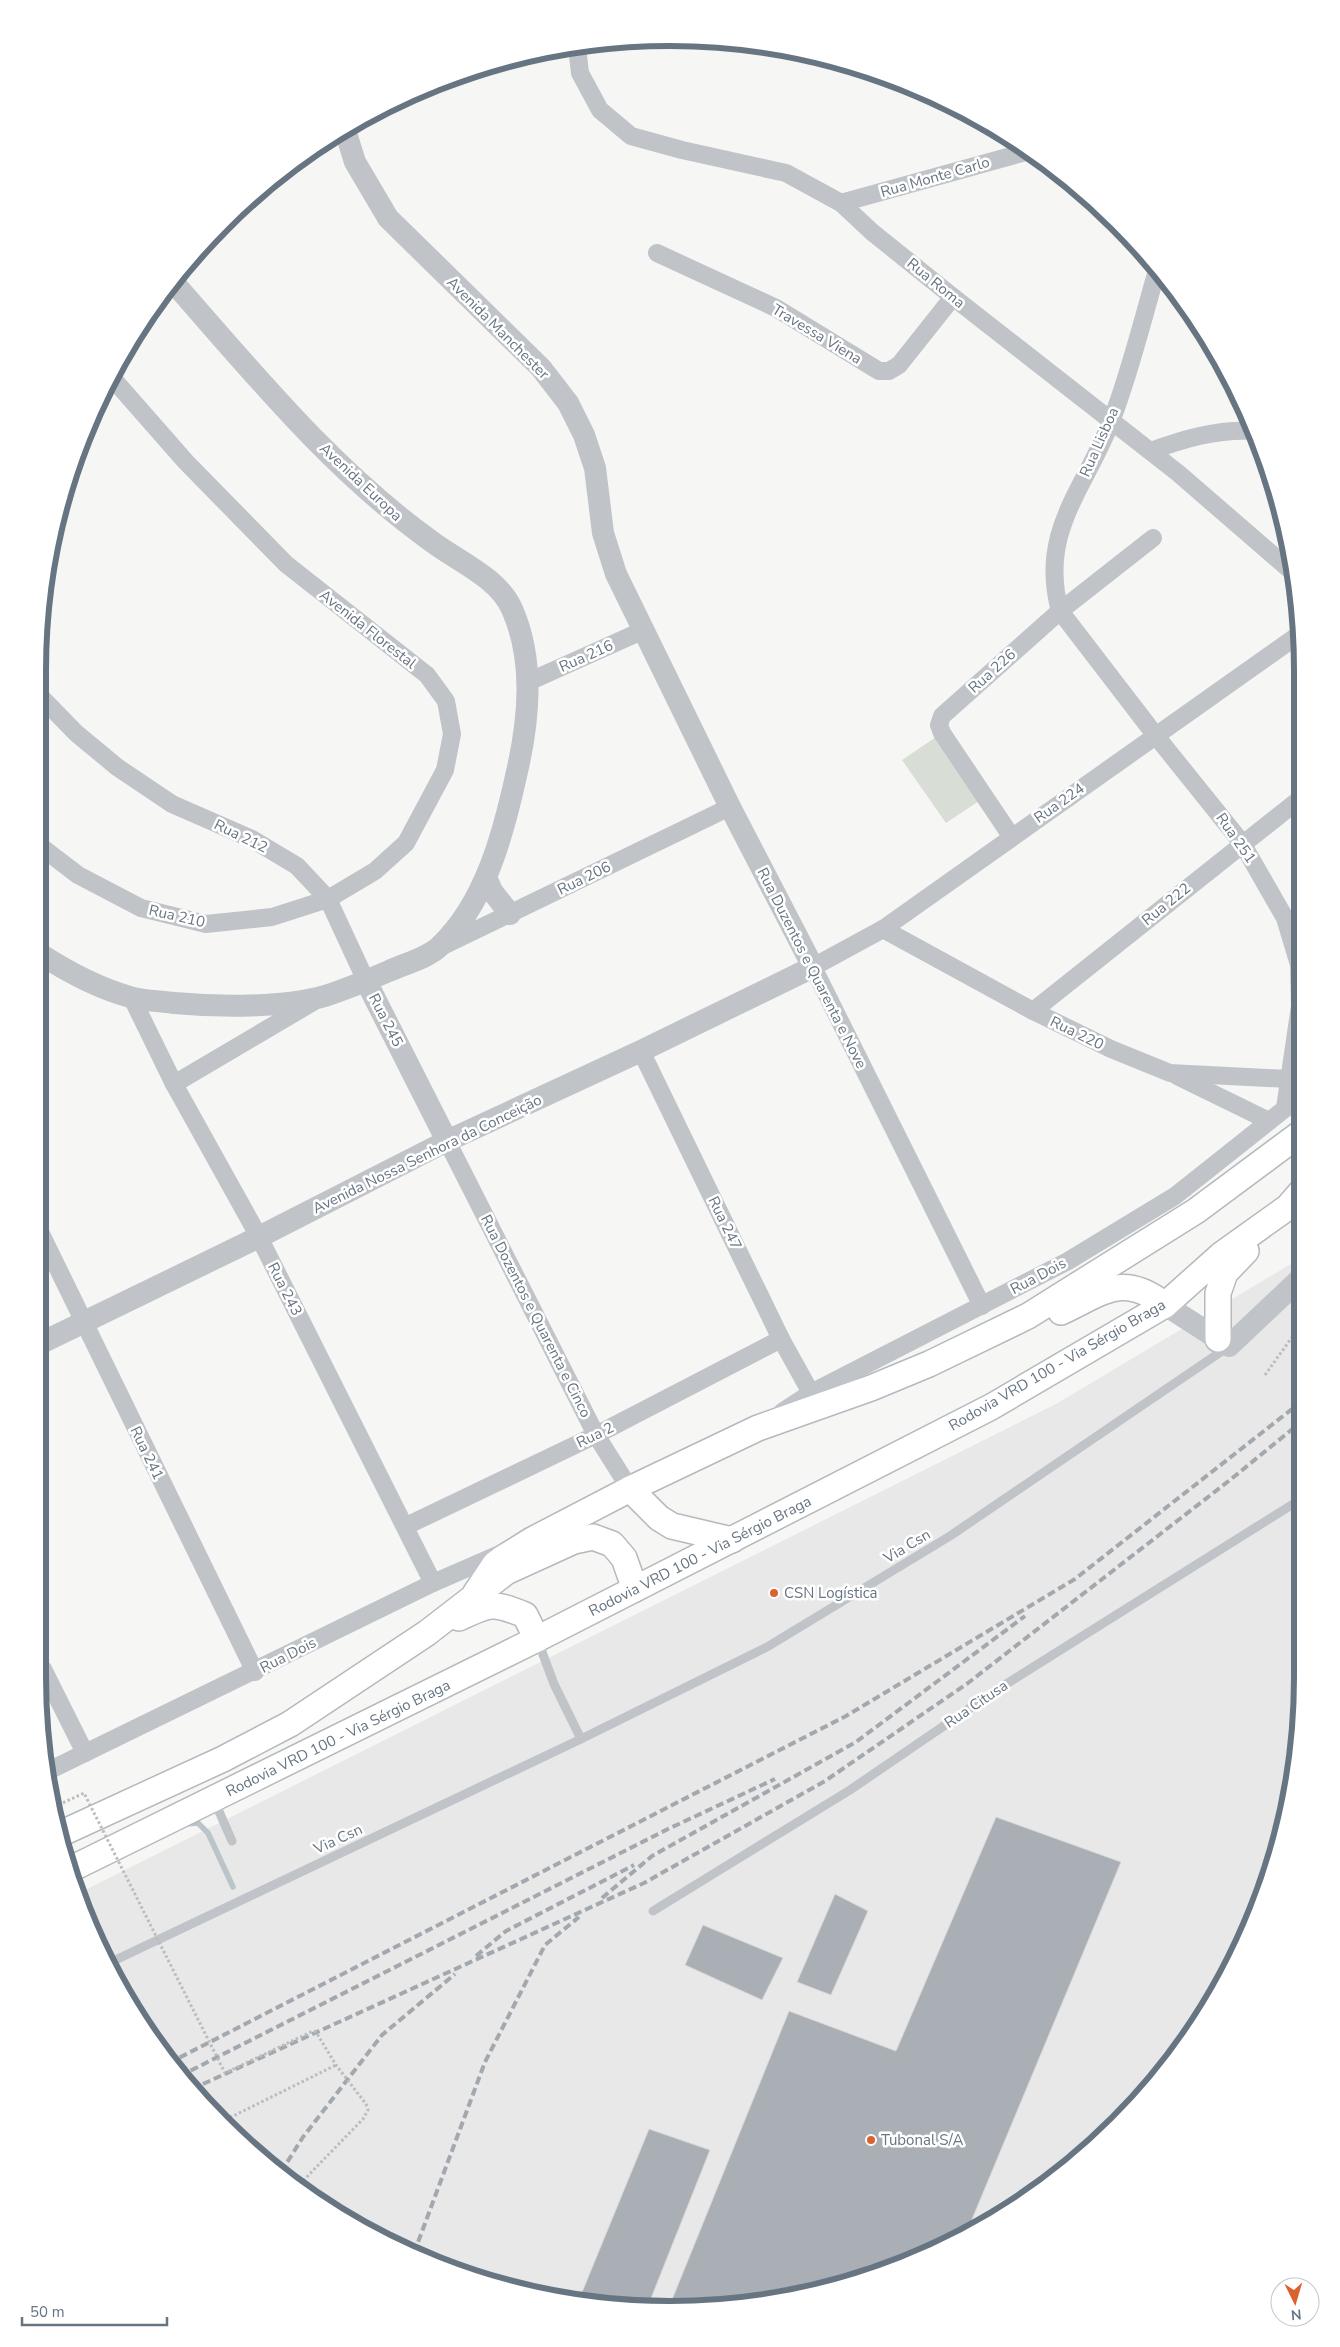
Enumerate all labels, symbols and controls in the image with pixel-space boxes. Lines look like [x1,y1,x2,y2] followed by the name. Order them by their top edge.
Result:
[878,152,992,202] street label: Rua Monte Carlo
[903,253,969,313] street label: Rua Roma
[442,272,554,384] street label: Avenida Manchester
[768,299,866,369] street label: Travessa Viena
[1075,404,1123,480] street label: Rua Lisboa
[315,438,407,526] street label: Avenida Europa
[315,585,421,673] street label: Avenida Florestal
[556,635,616,677] street label: Rua 216
[964,644,1020,698] street label: Rua 226
[1030,778,1088,828] street label: Rua 224
[1211,809,1261,867] street label: Rua 251
[211,814,271,858] street label: Rua 212
[554,856,614,900] street label: Rua 206
[752,864,872,1072] street label: Rua Duzentos e Quarenta e Nove
[1137,878,1195,930] street label: Rua 222
[147,900,207,932] street label: Rua 210
[364,990,408,1050] street label: Rua 245
[1047,1011,1107,1055] street label: Rua 220
[309,1090,545,1218] street label: Avenida Nossa Senhora da Conceição
[703,1193,747,1253] street label: Rua 247
[476,1211,596,1421] street label: Rua Dozentos e Quarenta e Cinco
[1007,1253,1069,1299] street label: Rua Dois
[263,1259,307,1319] street label: Rua 243
[945,1295,1169,1435] street label: Rodovia VRD 100 - Via Sérgio Braga
[573,1417,617,1453] street label: Rua 2
[125,1423,169,1483] street label: Rua 241
[585,1491,815,1621] street label: Rodovia VRD 100 - Via Sérgio Braga
[879,1524,934,1568] street label: Via Csn
[784,1583,877,1603] place label: CSN Logística
[768,1587,780,1599] marker: CSN Logística
[257,1632,319,1678] street label: Rua Dois
[222,1675,454,1801] street label: Rodovia VRD 100 - Via Sérgio Braga
[940,1675,1012,1733] street label: Rua Citusa
[310,1819,365,1859] street label: Via Csn
[881,2130,963,2150] place label: Tubonal S/A
[865,2134,877,2146] marker: Tubonal S/A
[1270,2277,1320,2327] north arrow
[22,2294,168,2326] scale bar
[30,2302,65,2322] text: 50 m
[1290,2305,1302,2324] text: N

